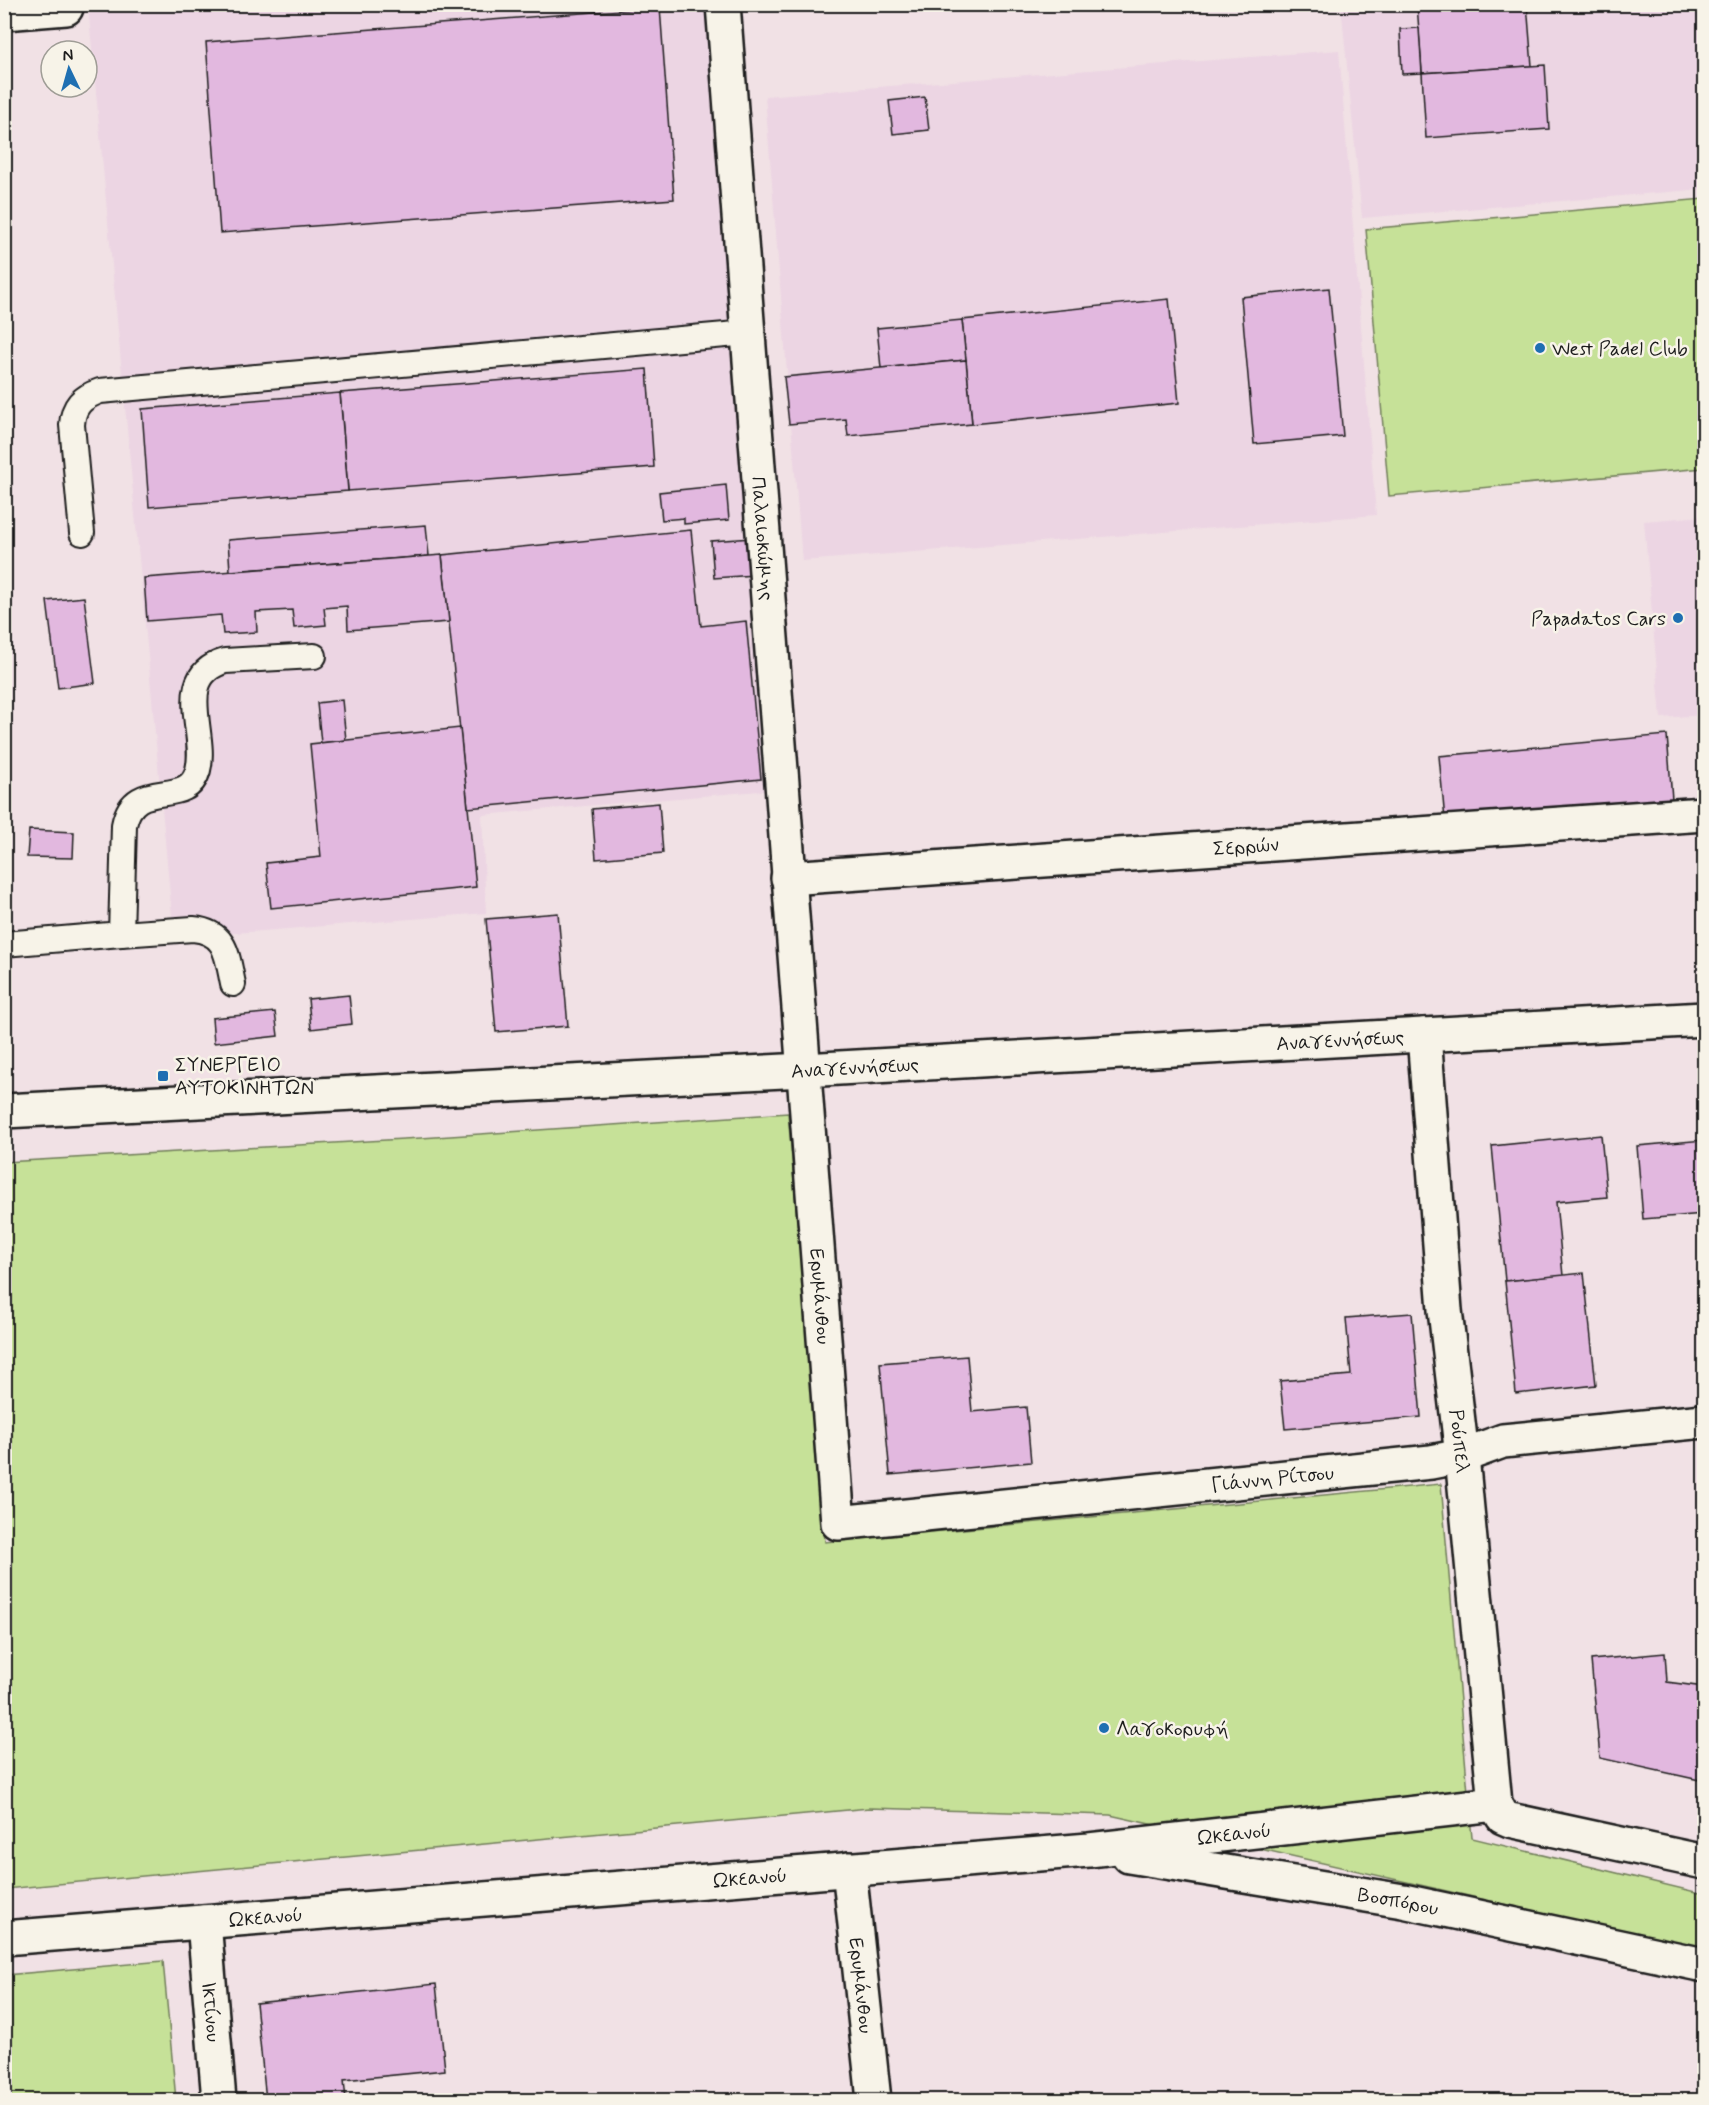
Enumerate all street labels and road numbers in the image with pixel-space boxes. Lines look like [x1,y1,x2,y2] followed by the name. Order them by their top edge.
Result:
[744,476,780,602] street label: Παλαιοκώμης
[1212,832,1280,863] street label: Σερρών
[1275,1024,1405,1058] street label: Αναγεννήσεως
[790,1051,920,1086] street label: Αναγεννήσεως
[802,1247,836,1345] street label: Ερυμάνθου
[1442,1408,1476,1475] street label: Ρούπελ
[1210,1460,1335,1500] street label: Γιάννη Ρίτσου
[1195,1817,1273,1853] street label: Ωκεανού
[711,1863,788,1896] street label: Ωκεανού
[1356,1882,1441,1923] street label: Βοσπόρου
[227,1902,304,1935] street label: Ωκεανού
[841,1936,879,2035] street label: Ερυμάνθου
[194,1980,226,2043] street label: Ικτίνου

